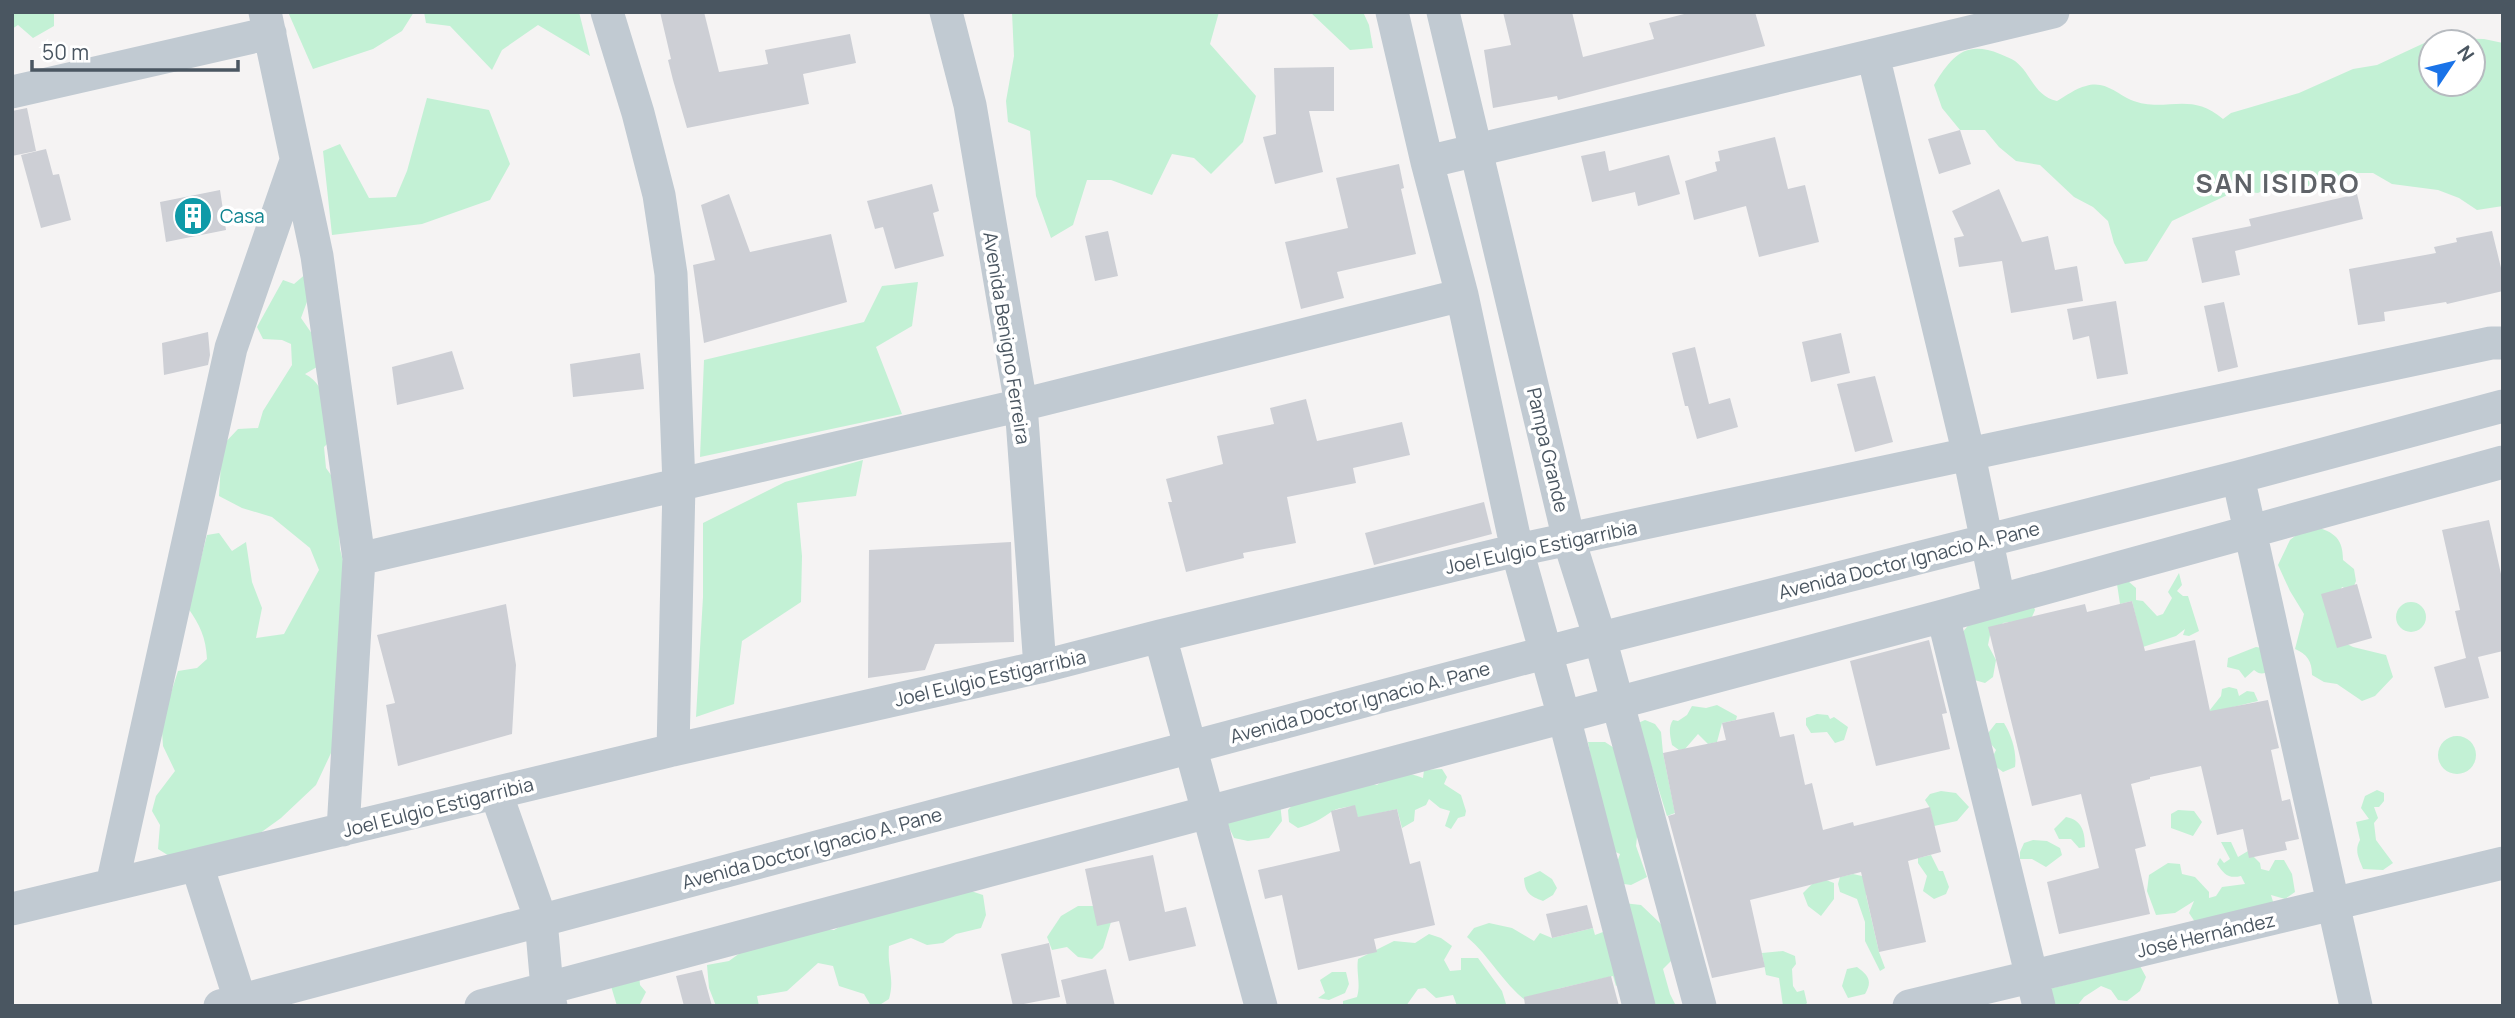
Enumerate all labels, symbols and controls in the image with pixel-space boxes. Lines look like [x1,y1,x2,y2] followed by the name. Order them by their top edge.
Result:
[32,28,238,72] scale bar
[2417,28,2487,98] north arrow
[42,38,89,66] text: 50 m
[2451,40,2480,66] text: N
[2196,165,2360,201] district label: SAN ISIDRO
[172,195,214,237] building icon: Casa
[220,203,265,229] place label: Casa
[977,230,1037,446] street label: Avenida Benigno Ferreira
[1521,385,1575,515] street label: Pampa Grande
[1443,514,1639,580] street label: Joel Eulgio Estigarribia
[1776,515,2042,605] street label: Avenida Doctor Ignacio A. Pane
[892,643,1088,713] street label: Joel Eulgio Estigarribia
[1227,655,1493,749] street label: Avenida Doctor Ignacio A. Pane
[340,771,536,843] street label: Joel Eulgio Estigarribia
[679,801,945,895] street label: Avenida Doctor Ignacio A. Pane
[2134,906,2278,964] street label: José Hernández

